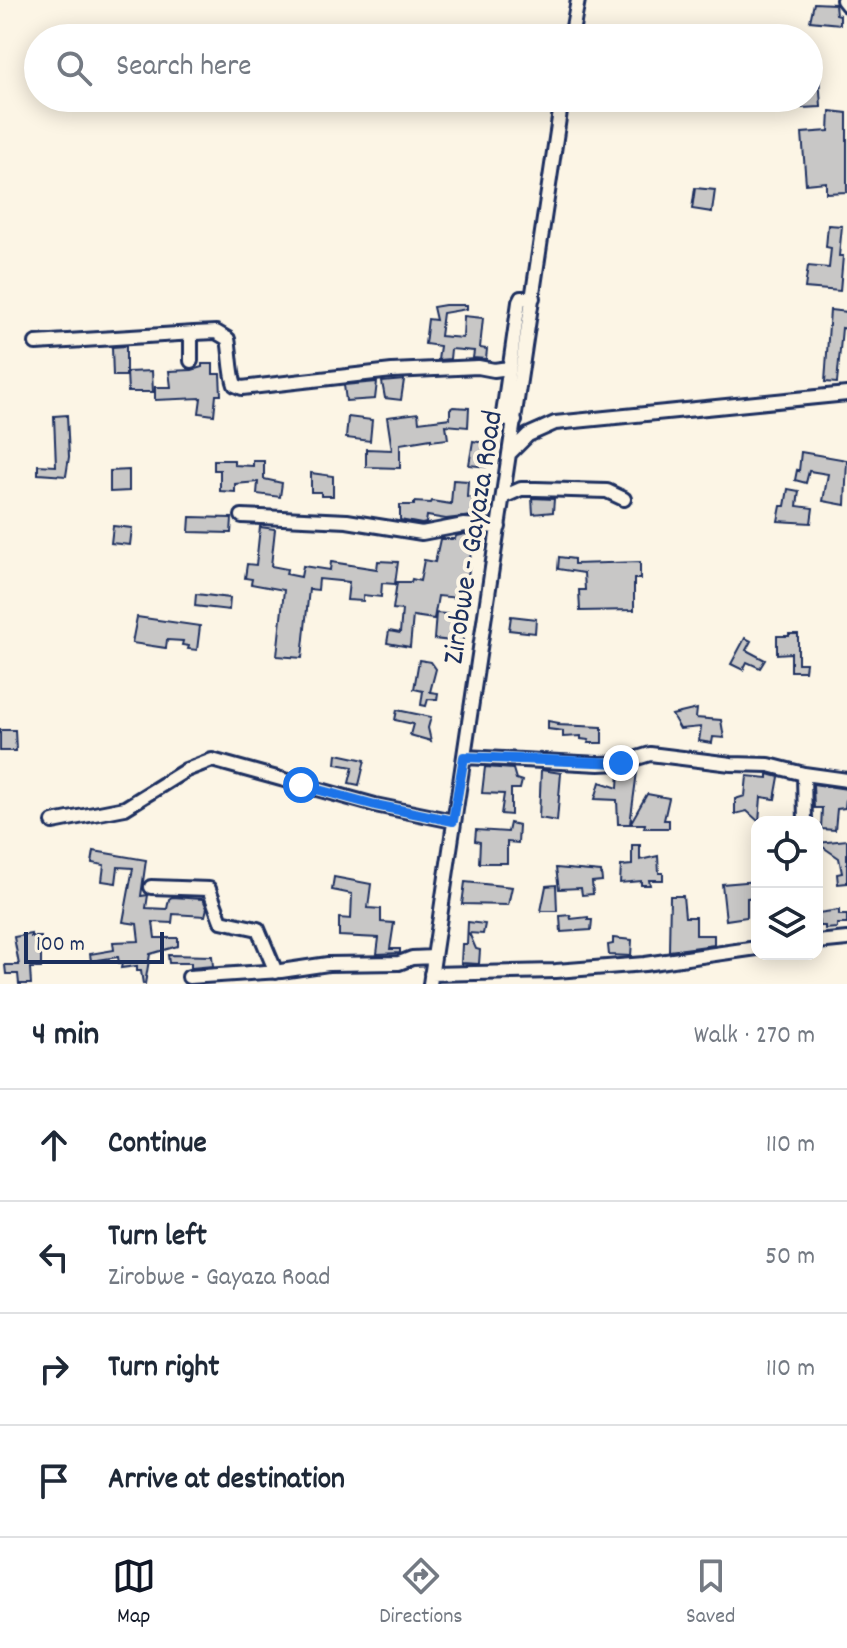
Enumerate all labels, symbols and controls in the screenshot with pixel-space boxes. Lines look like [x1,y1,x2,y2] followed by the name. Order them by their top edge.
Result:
[24,24,823,112] search box
[52,46,96,90] icon: search
[116,47,252,90] text: Search here
[434,408,517,668] street label: Zirobwe - Gayaza Road
[603,745,639,781] route end
[283,767,319,803] route start
[751,816,823,960] map controls
[751,816,823,888] button: locate
[751,888,823,960] button: layers
[24,928,164,964] scale bar
[36,930,85,961] text: 100 m
[32,1012,99,1061] text: 4 min
[694,1018,815,1055] text: Walk · 270 m
[32,1123,76,1167] icon: ahead
[108,1124,207,1167] text: Continue
[766,1127,815,1164] text: 110 m
[108,1217,207,1260] text: Turn left
[32,1235,76,1279] icon: left
[765,1239,815,1276] text: 50 m
[108,1260,330,1297] text: Zirobwe - Gayaza Road
[32,1347,76,1391] icon: right
[108,1348,219,1391] text: Turn right
[766,1351,815,1388] text: 110 m
[32,1459,76,1503] icon: arrive
[108,1460,345,1503] text: Arrive at destination
[112,1554,156,1633] tab: Map
[379,1554,463,1633] tab: Directions
[686,1554,735,1633] tab: Saved

